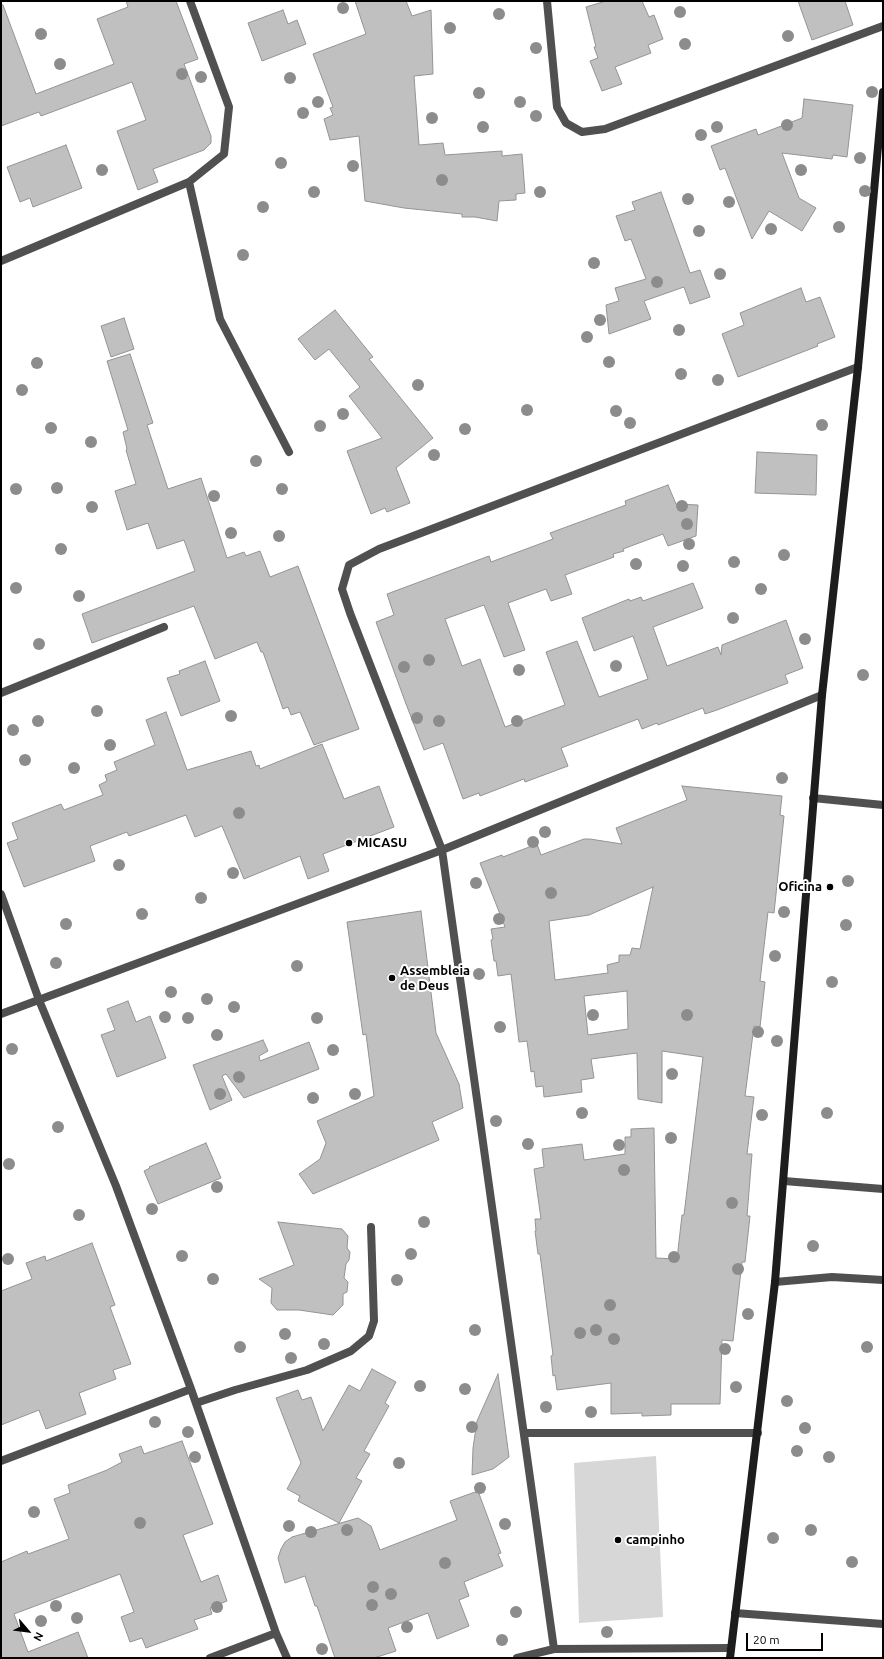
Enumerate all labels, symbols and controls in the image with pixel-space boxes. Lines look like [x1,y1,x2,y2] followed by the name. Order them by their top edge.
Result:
[357,835,407,851] place label: MICASU
[344,838,354,848] marker: MICASU
[778,879,822,895] place label: Oficina
[825,882,835,892] marker: Oficina
[400,963,470,994] place label: Assembleia de Deus
[387,973,397,983] marker: Assembleia de Deus
[626,1532,685,1548] place label: campinho
[613,1535,623,1545] marker: campinho
[8,1611,48,1651] north arrow
[748,1625,825,1651] scale bar
[31,1630,46,1643] text: N
[753,1633,780,1646] text: 20 m

